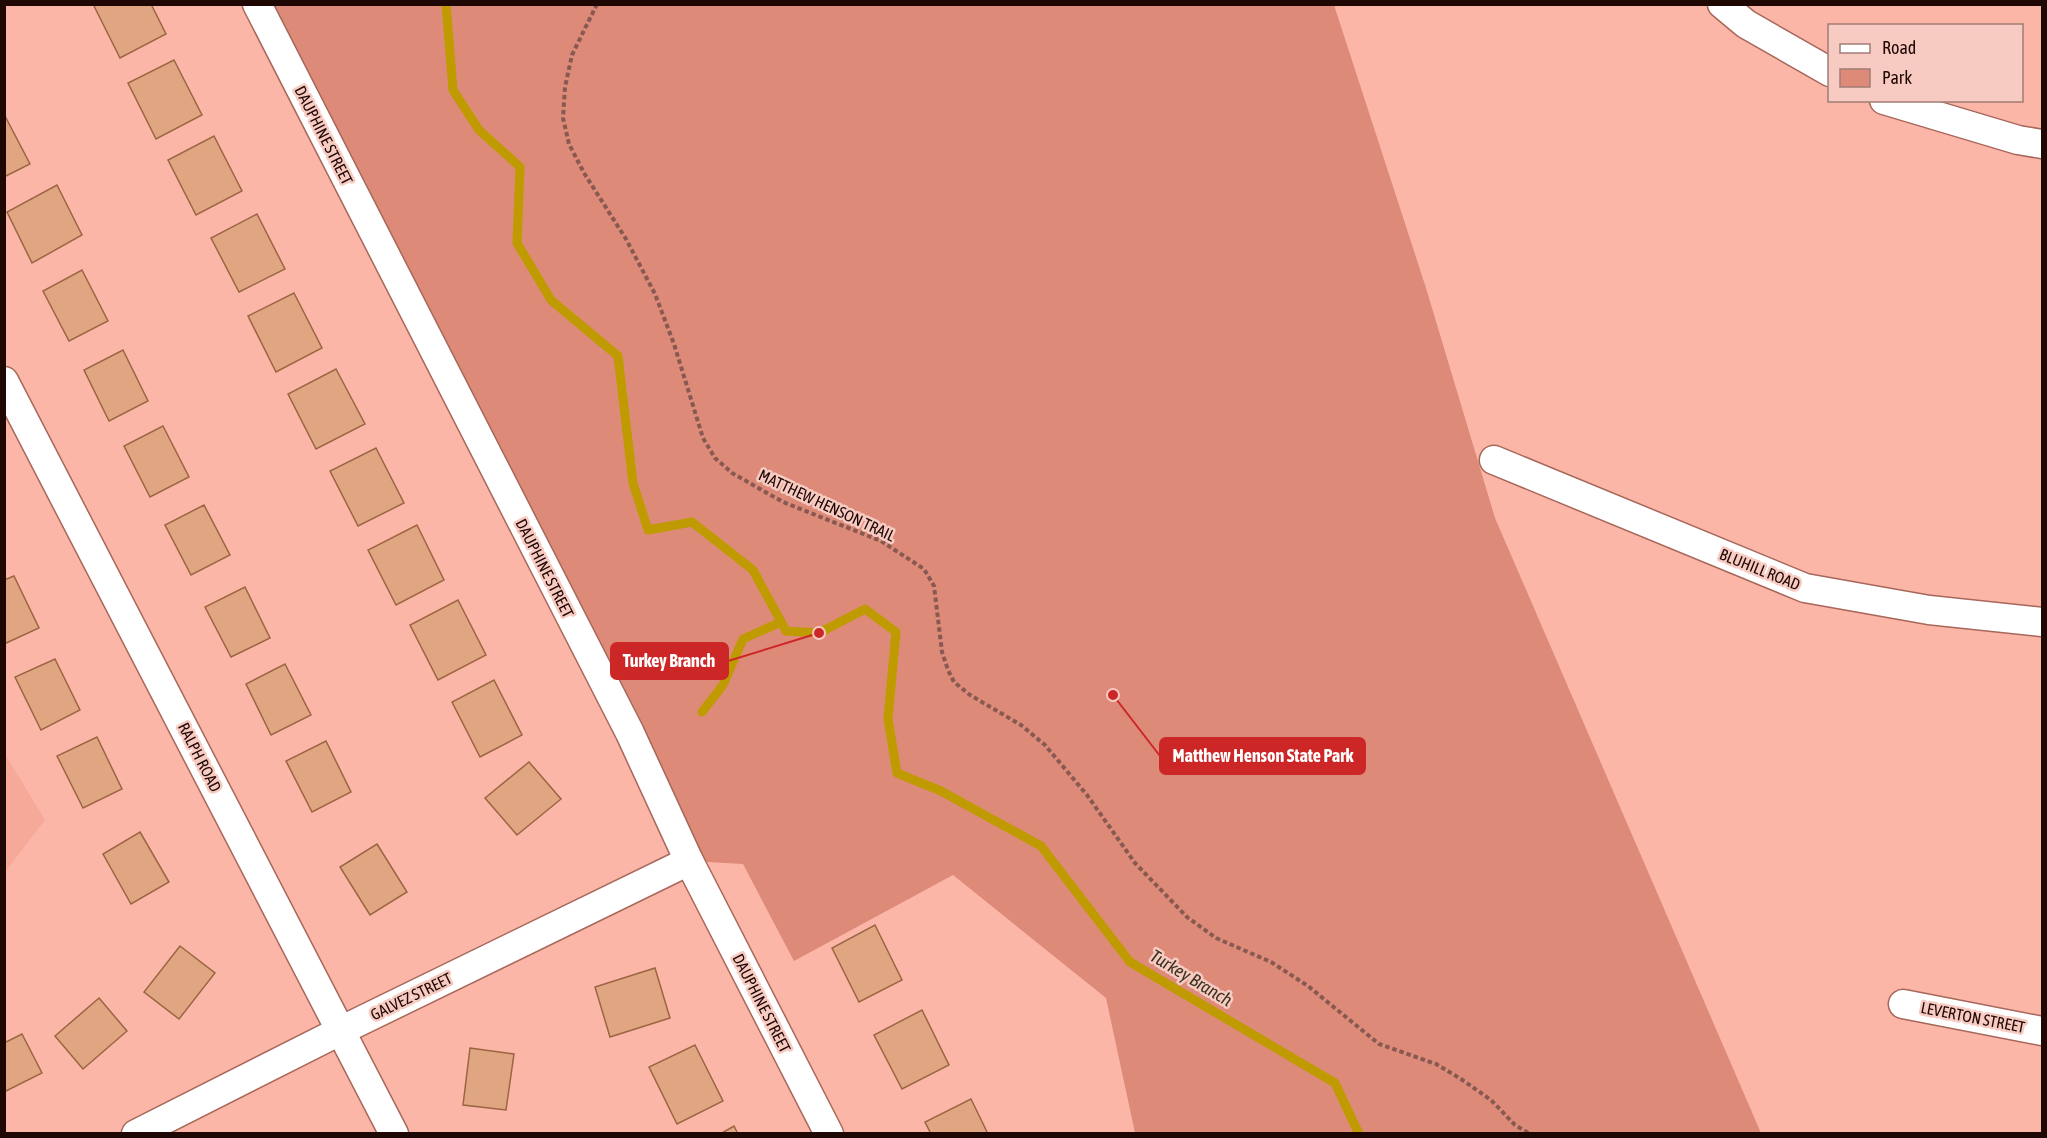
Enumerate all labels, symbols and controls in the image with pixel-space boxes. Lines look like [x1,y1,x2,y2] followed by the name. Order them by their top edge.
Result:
[1828,24,2023,102] legend
[1882,37,1916,58] text: Road
[1882,67,1912,88] text: Park
[291,83,357,187] street label: DAUPHINE STREET
[756,466,899,545] street label: MATTHEW HENSON TRAIL
[512,516,578,620] street label: DAUPHINE STREET
[1717,545,1803,593] street label: BLUHILL ROAD
[611,643,728,679] callout: Turkey Branch
[623,650,715,671] text: Turkey Branch
[175,719,225,795] street label: RALPH ROAD
[1160,738,1365,774] callout: Matthew Henson State Park
[1173,745,1355,766] text: Matthew Henson State Park
[1146,945,1236,1010] water label: Turkey Branch
[729,951,795,1055] street label: DAUPHINE STREET
[367,969,455,1023] street label: GALVEZ STREET
[1919,998,2027,1036] street label: LEVERTON STREET

